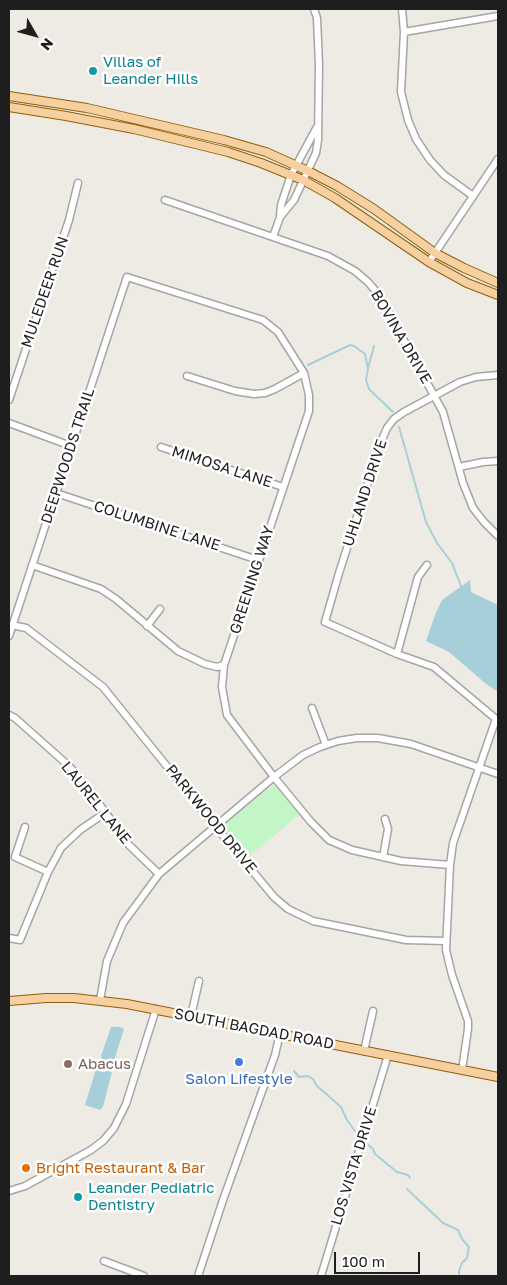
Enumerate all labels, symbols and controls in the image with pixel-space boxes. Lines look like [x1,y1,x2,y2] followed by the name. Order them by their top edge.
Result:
[10,10,60,60] north arrow
[37,35,57,54] text: N
[103,53,198,88] place label: Villas of Leander Hills
[87,65,99,77] marker: Villas of Leander Hills
[17,234,73,350] street label: MULEDEER RUN
[367,287,435,387] street label: BOVINA DRIVE
[38,386,98,526] street label: DEEPWOODS TRAIL
[339,437,391,549] street label: UHLAND DRIVE
[170,442,274,492] street label: MIMOSA LANE
[91,497,223,555] street label: COLUMBINE LANE
[226,524,278,636] street label: GREENING WAY
[57,758,135,848] street label: LAUREL LANE
[162,761,260,877] street label: PARKWOOD DRIVE
[173,1005,335,1053] street label: SOUTH BAGDAD ROAD
[78,1055,131,1073] place label: Abacus
[233,1056,245,1068] marker: Salon Lifestyle
[62,1058,74,1070] marker: Abacus
[185,1070,293,1088] place label: Salon Lifestyle
[327,1104,381,1228] street label: LOS VISTA DRIVE
[36,1159,205,1177] place label: Bright Restaurant & Bar
[20,1162,32,1174] marker: Bright Restaurant & Bar
[88,1179,214,1214] place label: Leander Pediatric Dentistry
[72,1191,84,1203] marker: Leander Pediatric Dentistry
[337,1242,423,1274] scale bar
[342,1252,385,1270] text: 100 m

